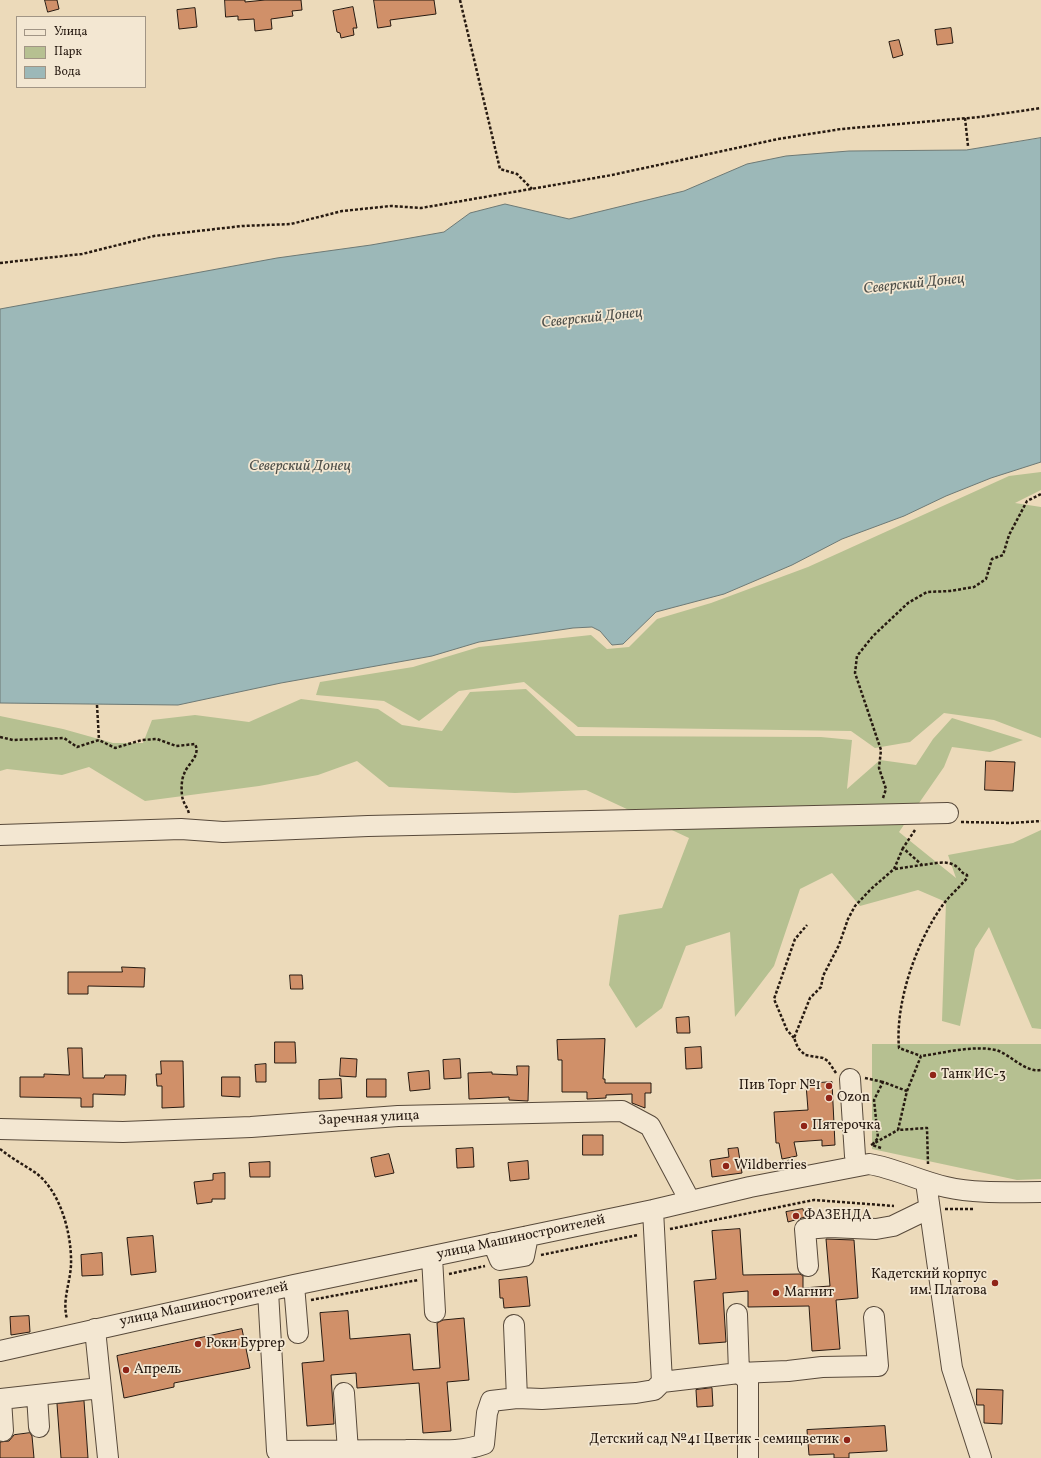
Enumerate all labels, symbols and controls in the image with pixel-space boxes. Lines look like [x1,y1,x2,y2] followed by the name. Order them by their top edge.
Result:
[16,16,146,88] legend
[54,24,87,40] text: Улица
[54,44,82,60] text: Парк
[54,64,81,80] text: Вода
[862,271,966,299] water label: Северский Донец
[540,305,644,333] water label: Северский Донец
[249,458,351,476] water label: Северский Донец
[941,1067,1006,1083] place label: Танк ИС-3
[928,1070,938,1080] marker: Танк ИС-3
[739,1078,821,1094] place label: Пив Торг №1
[824,1081,834,1091] marker: Пив Торг №1
[837,1090,870,1106] place label: Ozon
[824,1093,834,1103] marker: Ozon
[318,1108,420,1130] street label: Заречная улица
[812,1118,881,1134] place label: Пятерочка
[799,1121,809,1131] marker: Пятерочка
[734,1158,807,1174] place label: Wildberries
[721,1161,731,1171] marker: Wildberries
[804,1208,872,1224] place label: ФАЗЕНДА
[791,1211,801,1221] marker: ФАЗЕНДА
[435,1212,607,1264] street label: улица Машиностроителей
[871,1267,987,1300] place label: Кадетский корпус им. Платова
[990,1278,1000,1288] marker: Кадетский корпус им. Платова
[118,1279,290,1331] street label: улица Машиностроителей
[784,1285,834,1301] place label: Магнит
[771,1288,781,1298] marker: Магнит
[206,1336,285,1352] place label: Роки Бургер
[193,1339,203,1349] marker: Роки Бургер
[134,1362,181,1378] place label: Апрель
[121,1365,131,1375] marker: Апрель
[589,1432,839,1448] place label: Детский сад №41 Цветик - семицветик
[842,1435,852,1445] marker: Детский сад №41 Цветик - семицветик

